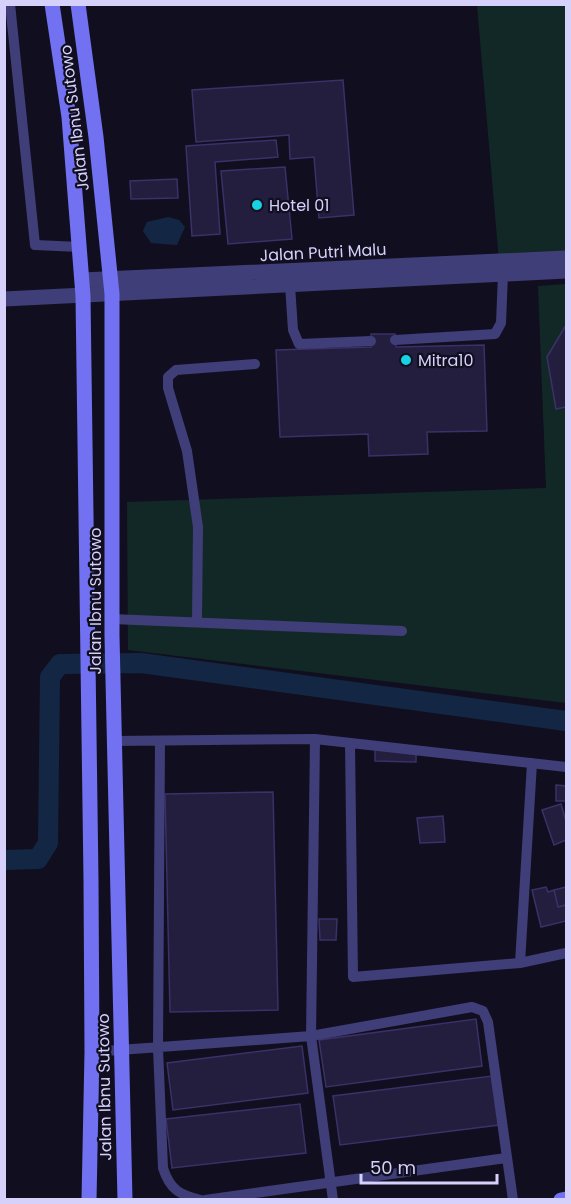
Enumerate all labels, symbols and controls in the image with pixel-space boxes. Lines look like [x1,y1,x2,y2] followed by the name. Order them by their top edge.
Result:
[54,44,95,192] street label: Jalan Ibnu Sutowo
[269,194,329,217] place label: Hotel 01
[250,198,264,212] marker: Hotel 01
[259,238,387,267] street label: Jalan Putri Malu
[418,349,474,372] place label: Mitra10
[399,353,413,367] marker: Mitra10
[84,527,107,675] street label: Jalan Ibnu Sutowo
[92,1013,117,1161] street label: Jalan Ibnu Sutowo
[361,1147,498,1185] scale bar
[370,1155,416,1180] text: 50 m

